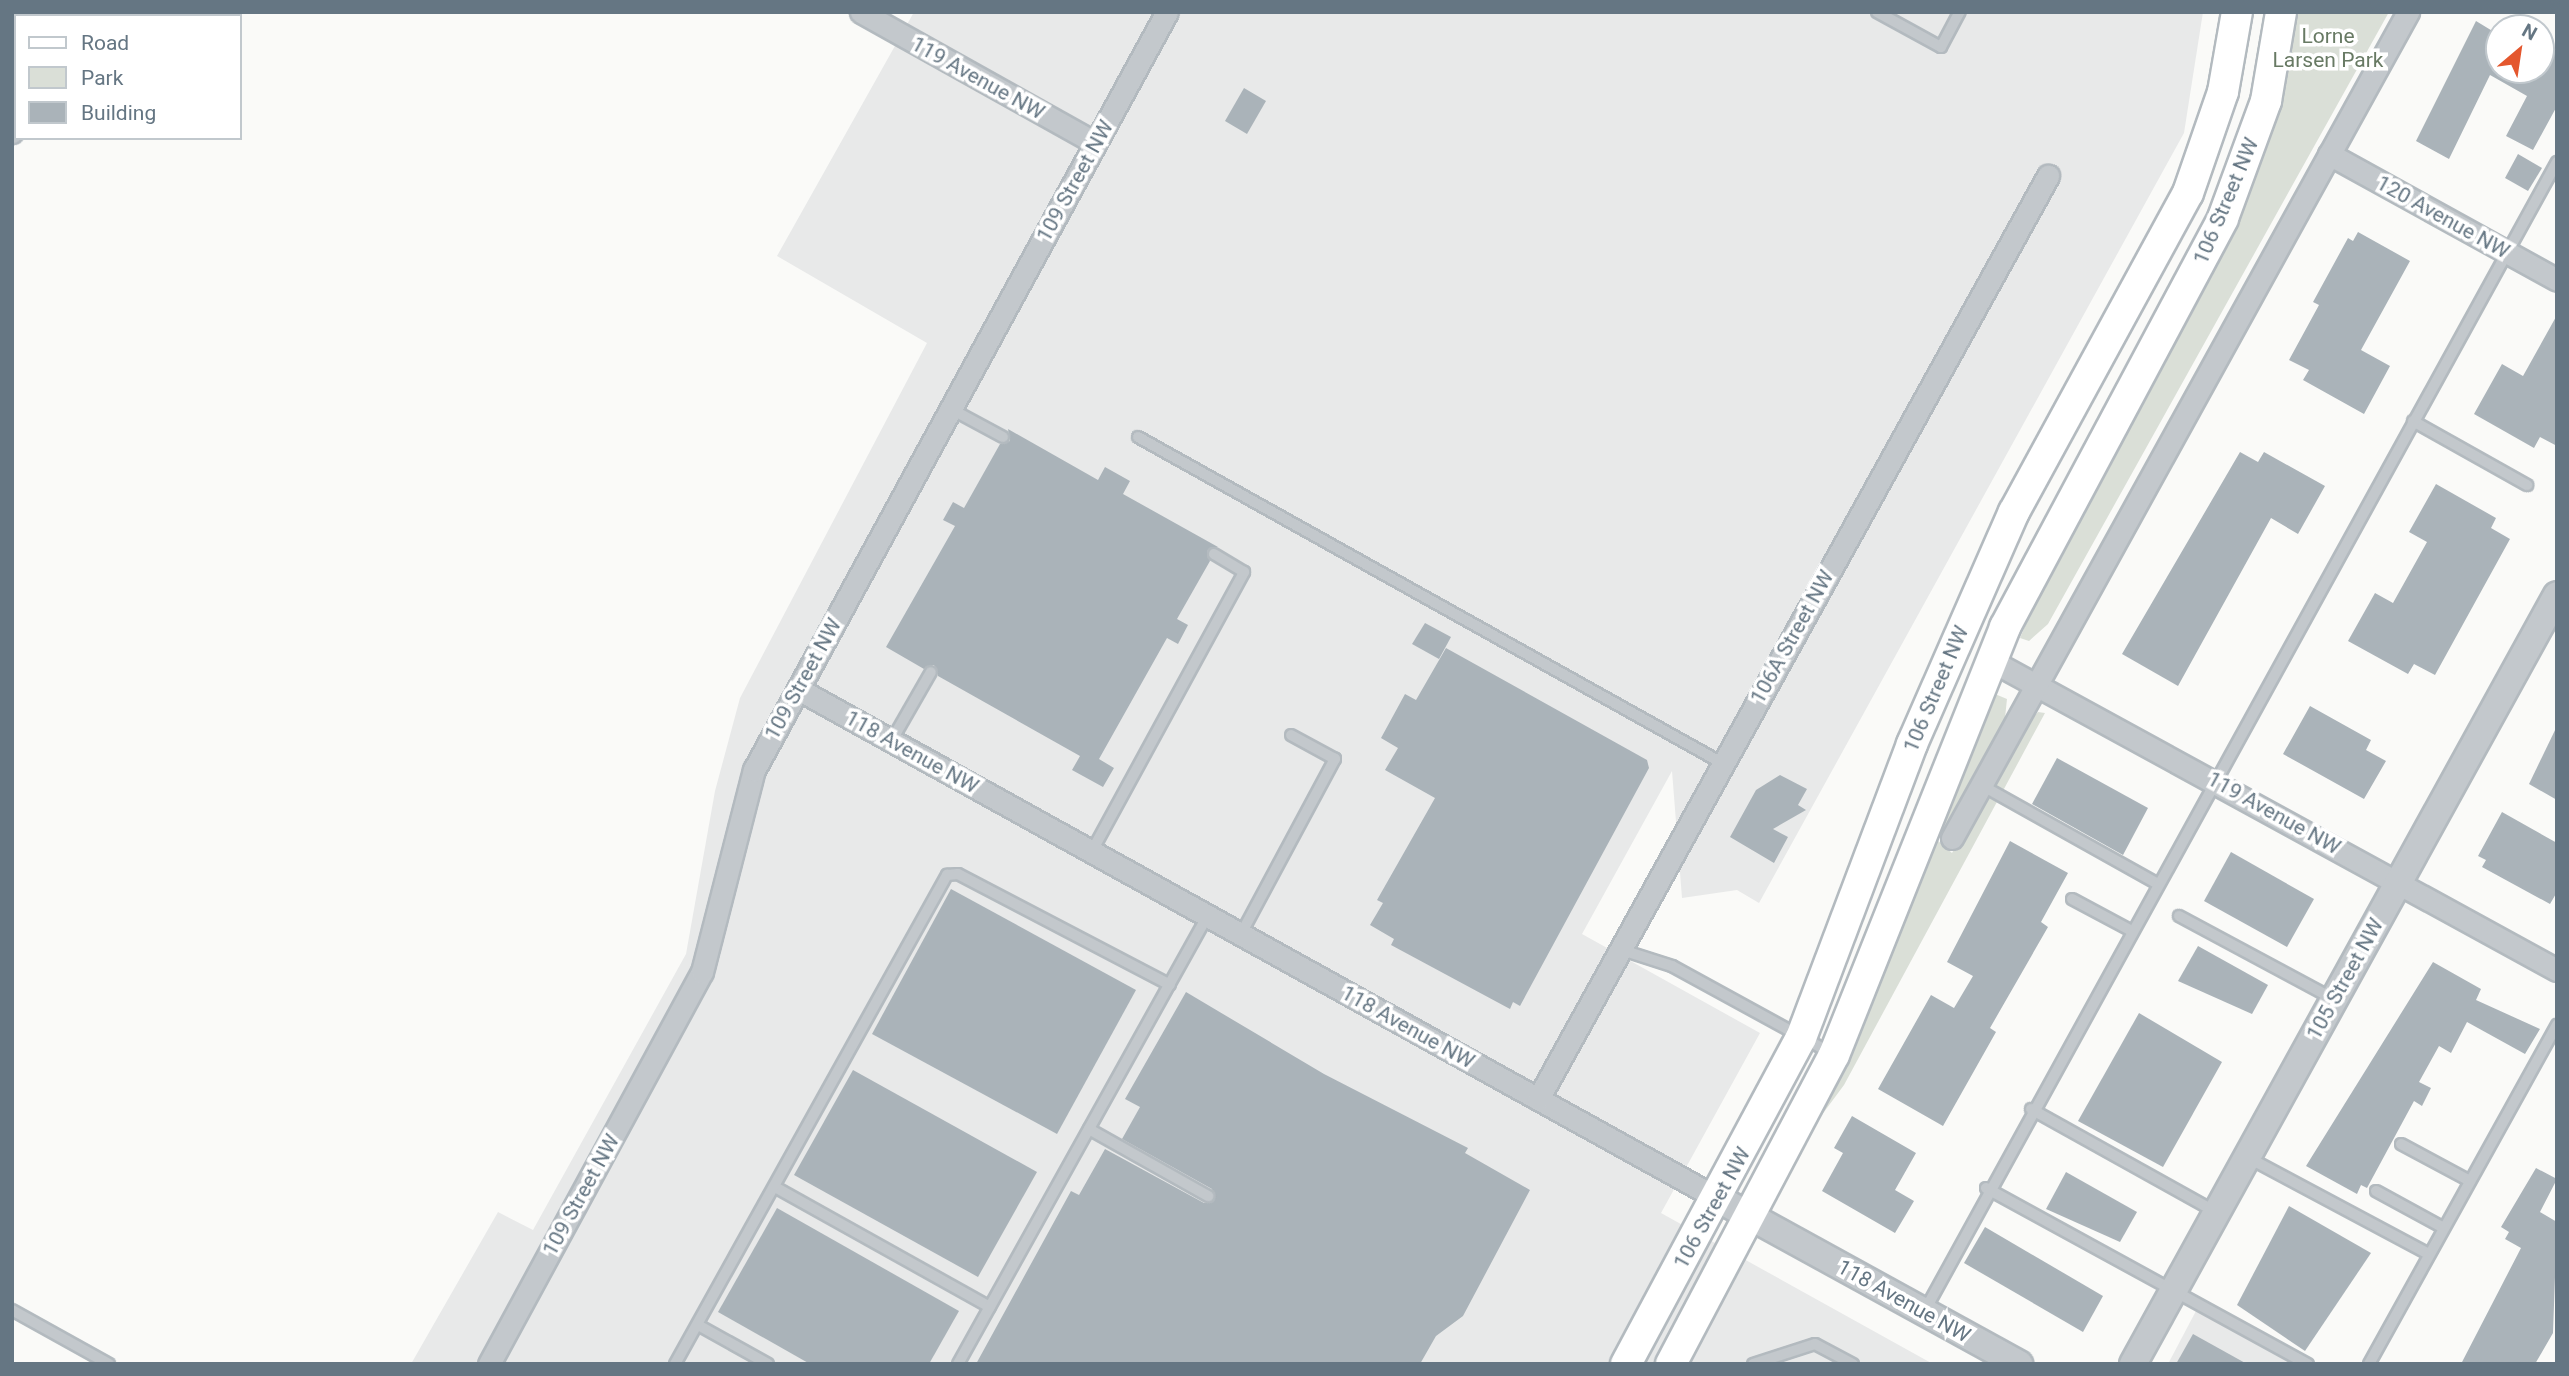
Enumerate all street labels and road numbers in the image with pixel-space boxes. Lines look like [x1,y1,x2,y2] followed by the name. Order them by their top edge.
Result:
[907,31,1049,125] street label: 119 Avenue NW
[1031,116,1119,246] street label: 109 Street NW
[2188,134,2264,268] street label: 106 Street NW
[2372,170,2514,264] street label: 120 Avenue NW
[1745,566,1839,708] street label: 106A Street NW
[759,614,847,744] street label: 109 Street NW
[1898,622,1974,756] street label: 106 Street NW
[841,705,983,799] street label: 118 Avenue NW
[2203,766,2345,860] street label: 119 Avenue NW
[2301,914,2389,1044] street label: 105 Street NW
[1337,980,1479,1074] street label: 118 Avenue NW
[537,1130,625,1260] street label: 109 Street NW
[1668,1143,1756,1273] street label: 106 Street NW
[1833,1254,1975,1348] street label: 118 Avenue NW

